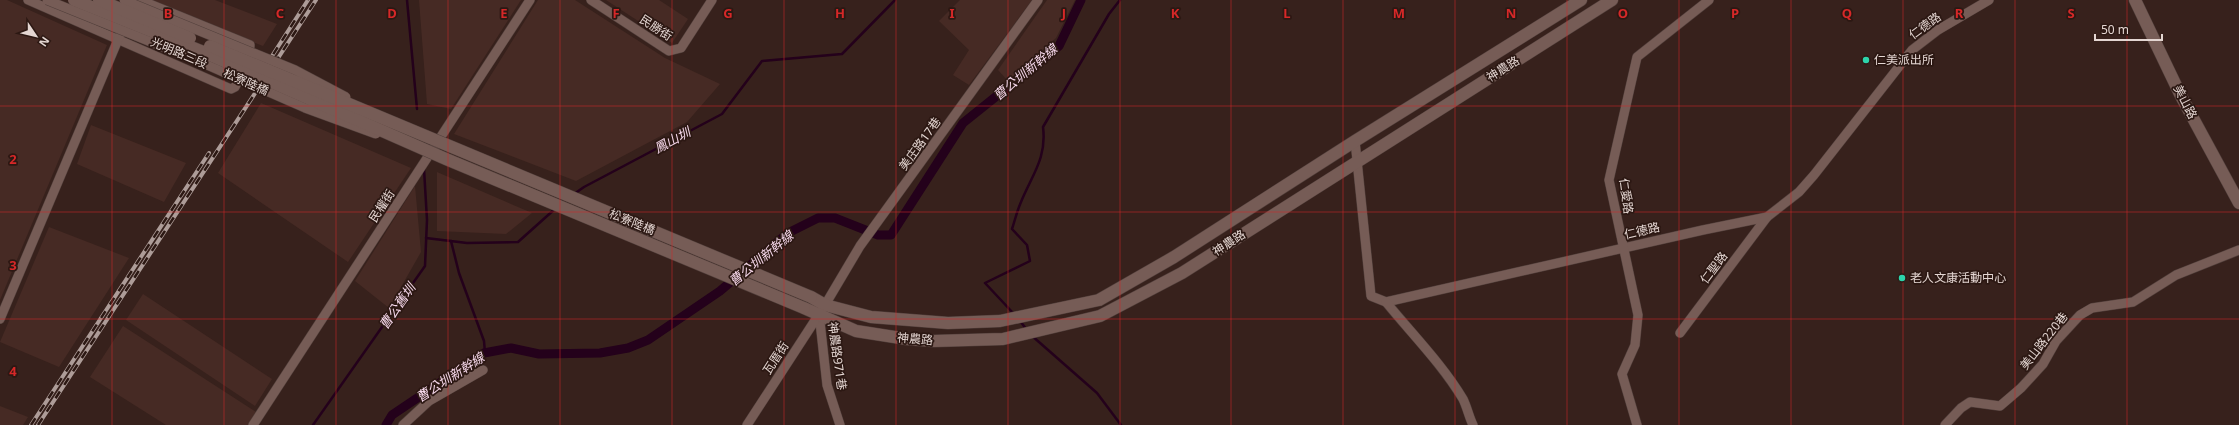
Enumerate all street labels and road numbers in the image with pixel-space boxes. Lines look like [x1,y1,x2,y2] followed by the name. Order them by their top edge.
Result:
[1905,8,1944,43] street label: 仁德路
[637,11,676,45] street label: 民勝街
[148,33,210,72] street label: 光明路三段
[1483,52,1523,85] street label: 神農路
[221,64,272,99] street label: 松寮陸橋
[2170,82,2201,122] street label: 美山路
[895,114,945,174] street label: 美庄路17巷
[1616,177,1637,215] street label: 仁愛路
[365,186,399,225] street label: 民權街
[607,205,658,238] street label: 松寮陸橋
[1622,218,1661,243] street label: 仁德路
[1209,226,1248,260] street label: 神農路
[1696,248,1731,287] street label: 仁聖路
[2016,308,2071,373] street label: 美山路220巷
[824,321,851,391] street label: 神農路971巷
[896,328,934,349] street label: 神農路
[759,338,793,377] street label: 瓦厝街

